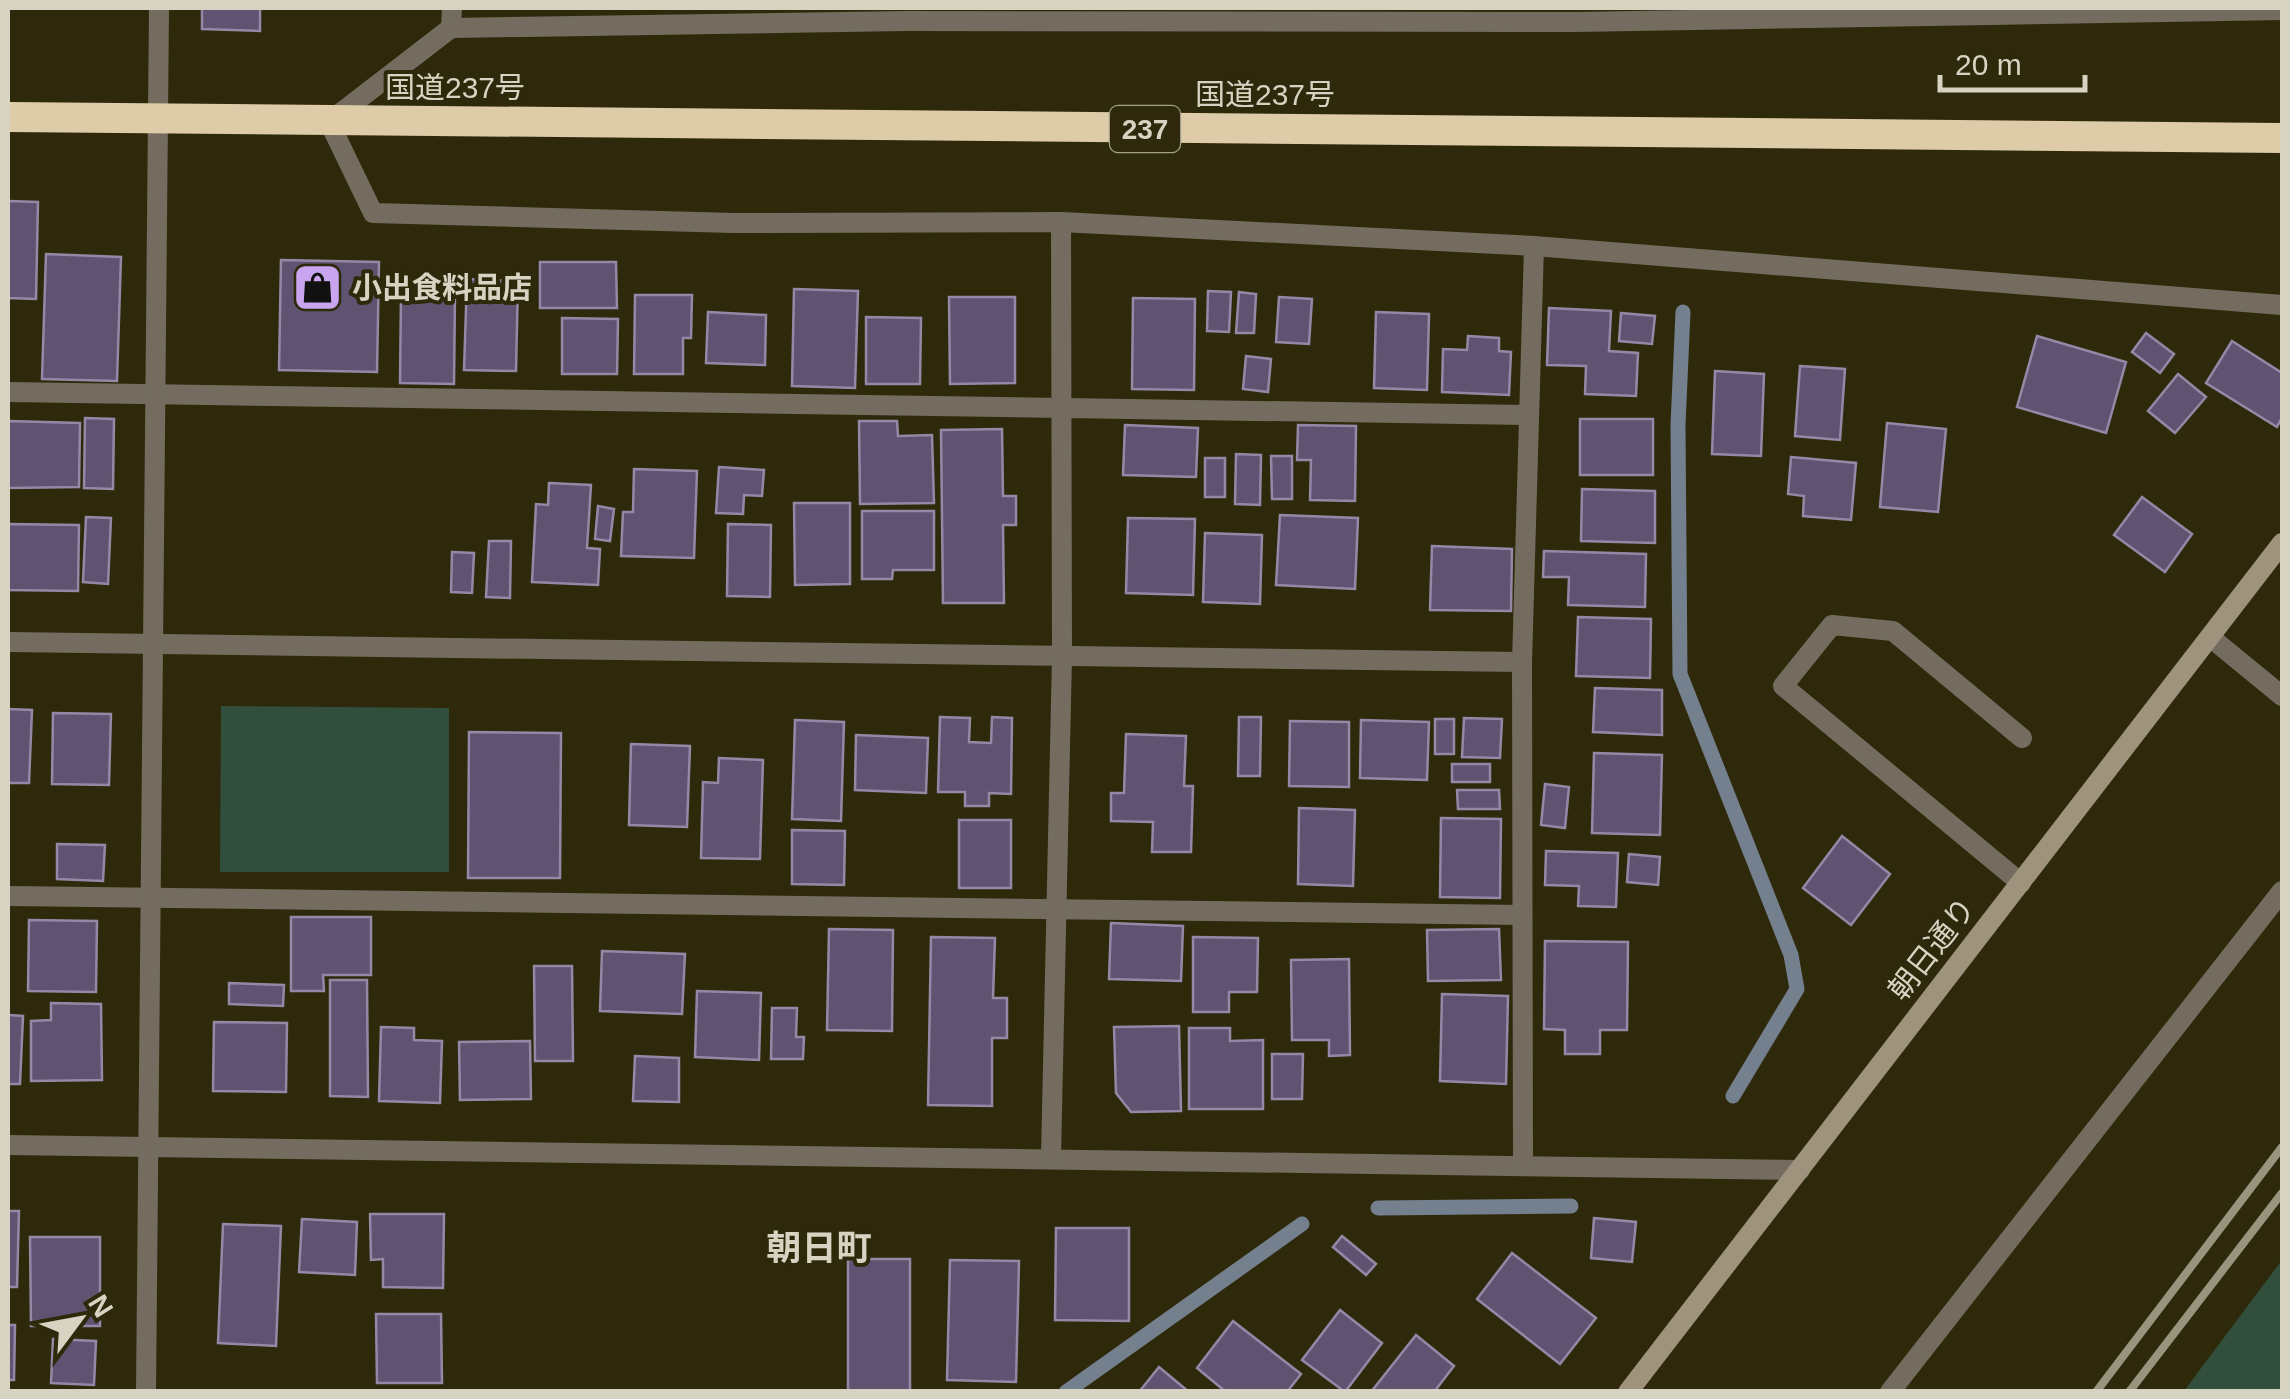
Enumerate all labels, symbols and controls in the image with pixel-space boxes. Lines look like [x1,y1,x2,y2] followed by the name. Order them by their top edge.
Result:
[1940,30,2085,92] scale bar
[1955,48,2022,81] text: 20 m
[385,71,525,104] street label: 国道237号
[1195,78,1335,111] street label: 国道237号
[1110,106,1180,152] road number: 237
[291,262,343,314] shop icon: 小出食料品店
[352,271,532,304] place label: 小出食料品店
[1882,891,1982,1006] street label: 朝日通り
[766,1228,872,1267] district label: 朝日町
[30,1269,130,1369] north arrow
[82,1289,119,1323] text: N

